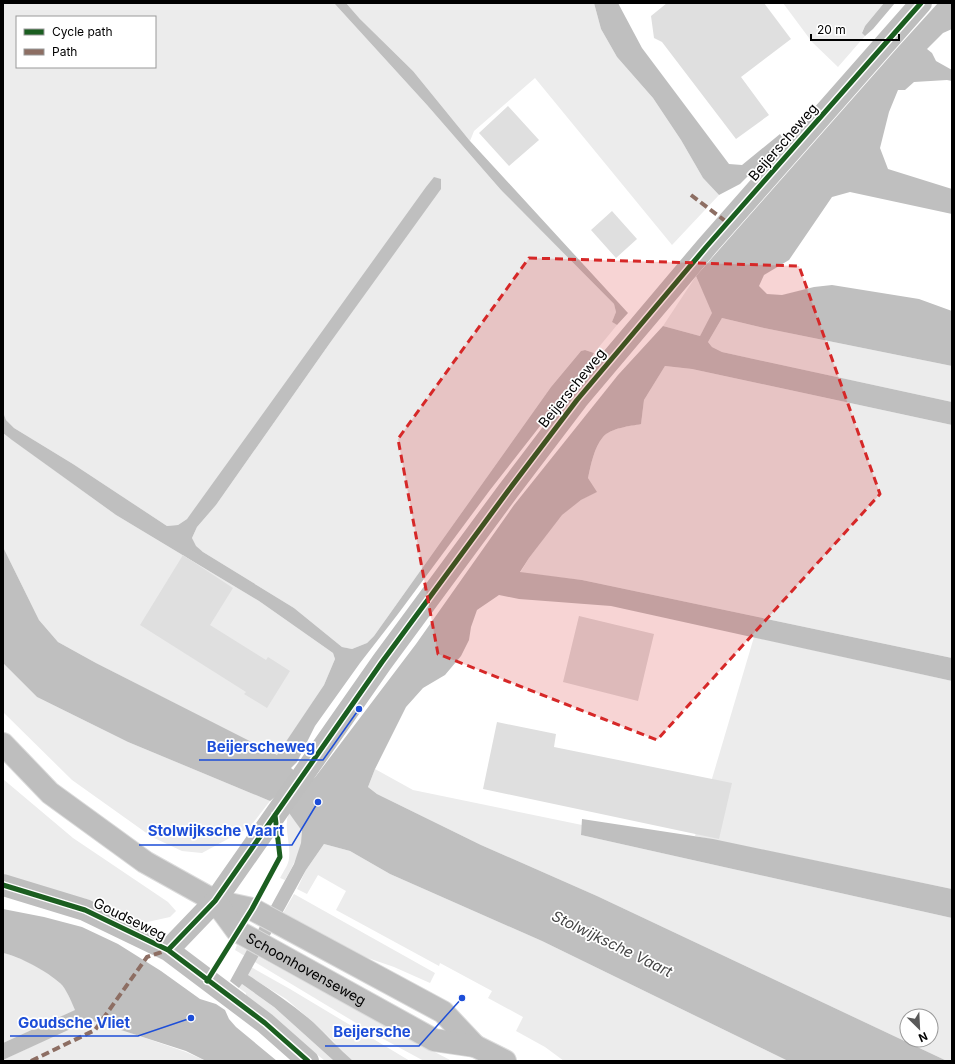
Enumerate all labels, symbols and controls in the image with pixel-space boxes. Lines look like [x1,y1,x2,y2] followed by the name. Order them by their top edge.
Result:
[16,16,156,68] legend
[811,16,899,42] scale bar
[817,22,846,37] text: 20 m
[52,24,113,39] text: Cycle path
[52,44,77,59] text: Path
[744,99,821,184] street label: Beijerscheweg
[534,345,609,431] street label: Beijerscheweg
[199,733,323,760] callout: Beijerscheweg
[207,737,315,756] text: Beijerscheweg
[139,818,292,845] callout: Stolwijksche Vaart
[148,821,285,840] text: Stolwijksche Vaart
[91,894,169,943] street label: Goudseweg
[549,906,677,981] water label: Stolwijksche Vaart
[243,929,369,1009] street label: Schoonhovenseweg
[899,1008,939,1048] north arrow
[10,1009,138,1036] callout: Goudsche Vliet
[18,1013,131,1032] text: Goudsche Vliet
[325,1019,419,1046] callout: Beijersche
[333,1022,411,1041] text: Beijersche
[916,1029,930,1045] text: N

